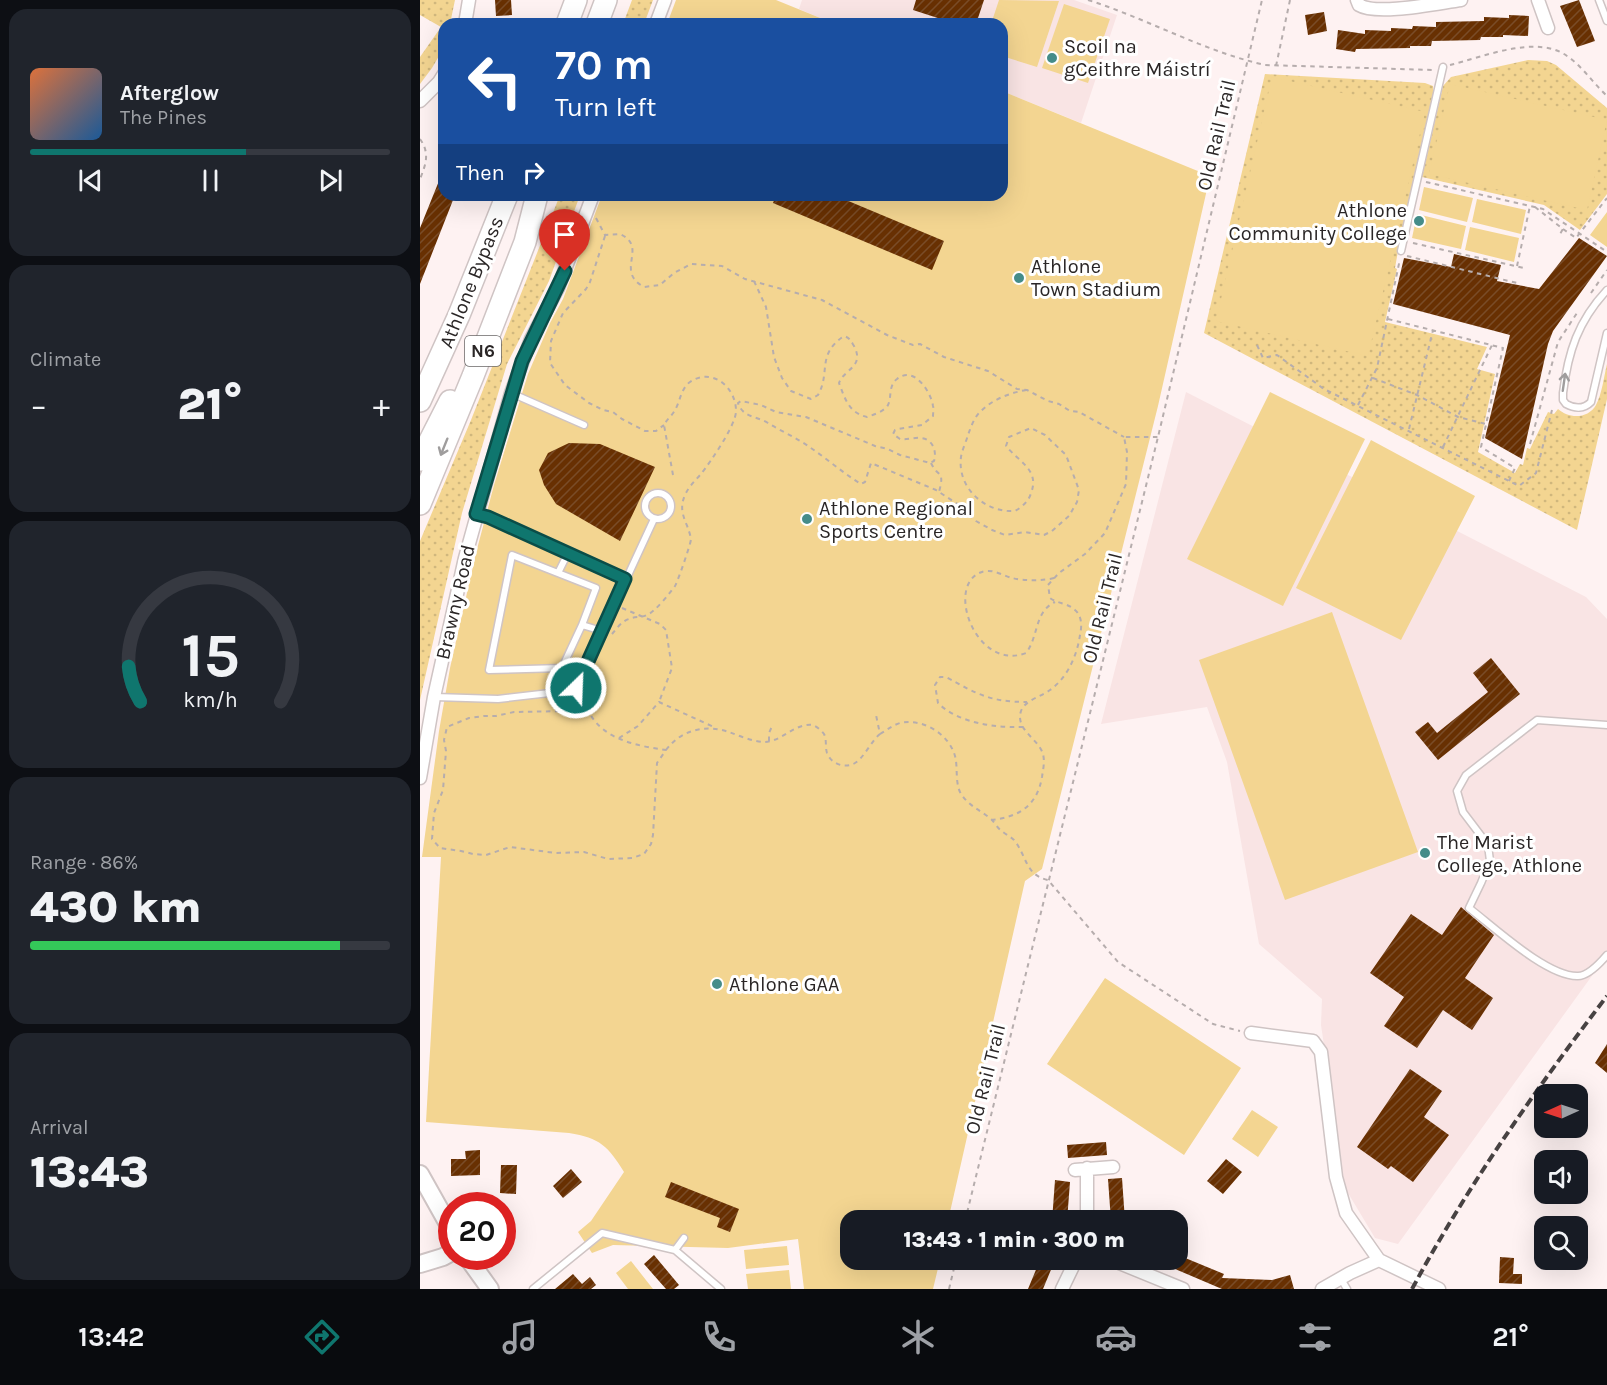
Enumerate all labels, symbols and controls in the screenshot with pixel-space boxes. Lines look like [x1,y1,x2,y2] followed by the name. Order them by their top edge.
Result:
[1064,35,1211,81] place label: Scoil na gCeithre Máistrí
[555,40,653,90] text: 70 m
[456,42,534,120] icon: left
[1045,51,1059,65] marker: Scoil na gCeithre Máistrí
[1193,77,1240,193] street label: Old Rail Trail
[120,80,219,106] text: Afterglow
[555,91,656,123] text: Turn left
[120,106,207,129] text: The Pines
[517,156,550,189] icon: right
[456,160,505,186] text: Then
[74,164,107,197] icon: previous
[194,164,227,197] icon: pause
[314,164,347,197] icon: next
[1228,199,1407,245] place label: Athlone Community College
[539,209,590,271] pin
[435,213,508,351] street label: Athlone Bypass
[1412,214,1426,228] marker: Athlone Community College
[548,218,581,251] icon: arrive
[1031,255,1161,301] place label: Athlone Town Stadium
[1012,271,1026,285] marker: Athlone Town Stadium
[465,336,501,366] road number: N6
[30,348,101,371] text: Climate
[1559,372,1570,392] one-way arrow
[177,378,243,430] text: 21°
[30,386,47,424] text: −
[373,386,390,424] text: +
[438,437,449,455] one-way arrow
[819,497,973,543] place label: Athlone Regional Sports Centre
[800,512,814,526] marker: Athlone Regional Sports Centre
[431,542,480,662] street label: Brawny Road
[1078,551,1127,666] street label: Old Rail Trail
[181,619,239,692] text: 15
[544,656,608,720] position arrow
[183,687,237,712] text: km/h
[1437,831,1582,877] place label: The Marist College, Athlone
[1418,846,1432,860] marker: The Marist College, Athlone
[30,851,138,874] text: Range · 86%
[30,881,202,933] text: 430 km
[729,973,840,996] place label: Athlone GAA
[710,977,724,991] marker: Athlone GAA
[961,1022,1010,1137] street label: Old Rail Trail
[1534,1084,1588,1138] north arrow
[1534,1084,1588,1270] map controls
[30,1116,89,1139] text: Arrival
[30,1146,149,1198] text: 13:43
[1534,1150,1588,1204] button: sound
[438,1192,516,1270] speed limit sign: 20
[1534,1216,1588,1270] button: search
[903,1227,1125,1253] text: 13:43 · 1 min · 300 m
[301,1316,343,1358] icon: directions
[499,1316,541,1358] icon: music
[698,1316,740,1358] icon: phone
[897,1316,939,1358] icon: climate
[1095,1316,1137,1358] icon: car
[1294,1316,1336,1358] icon: filters
[78,1321,144,1353] text: 13:42
[1492,1321,1529,1353] text: 21°

